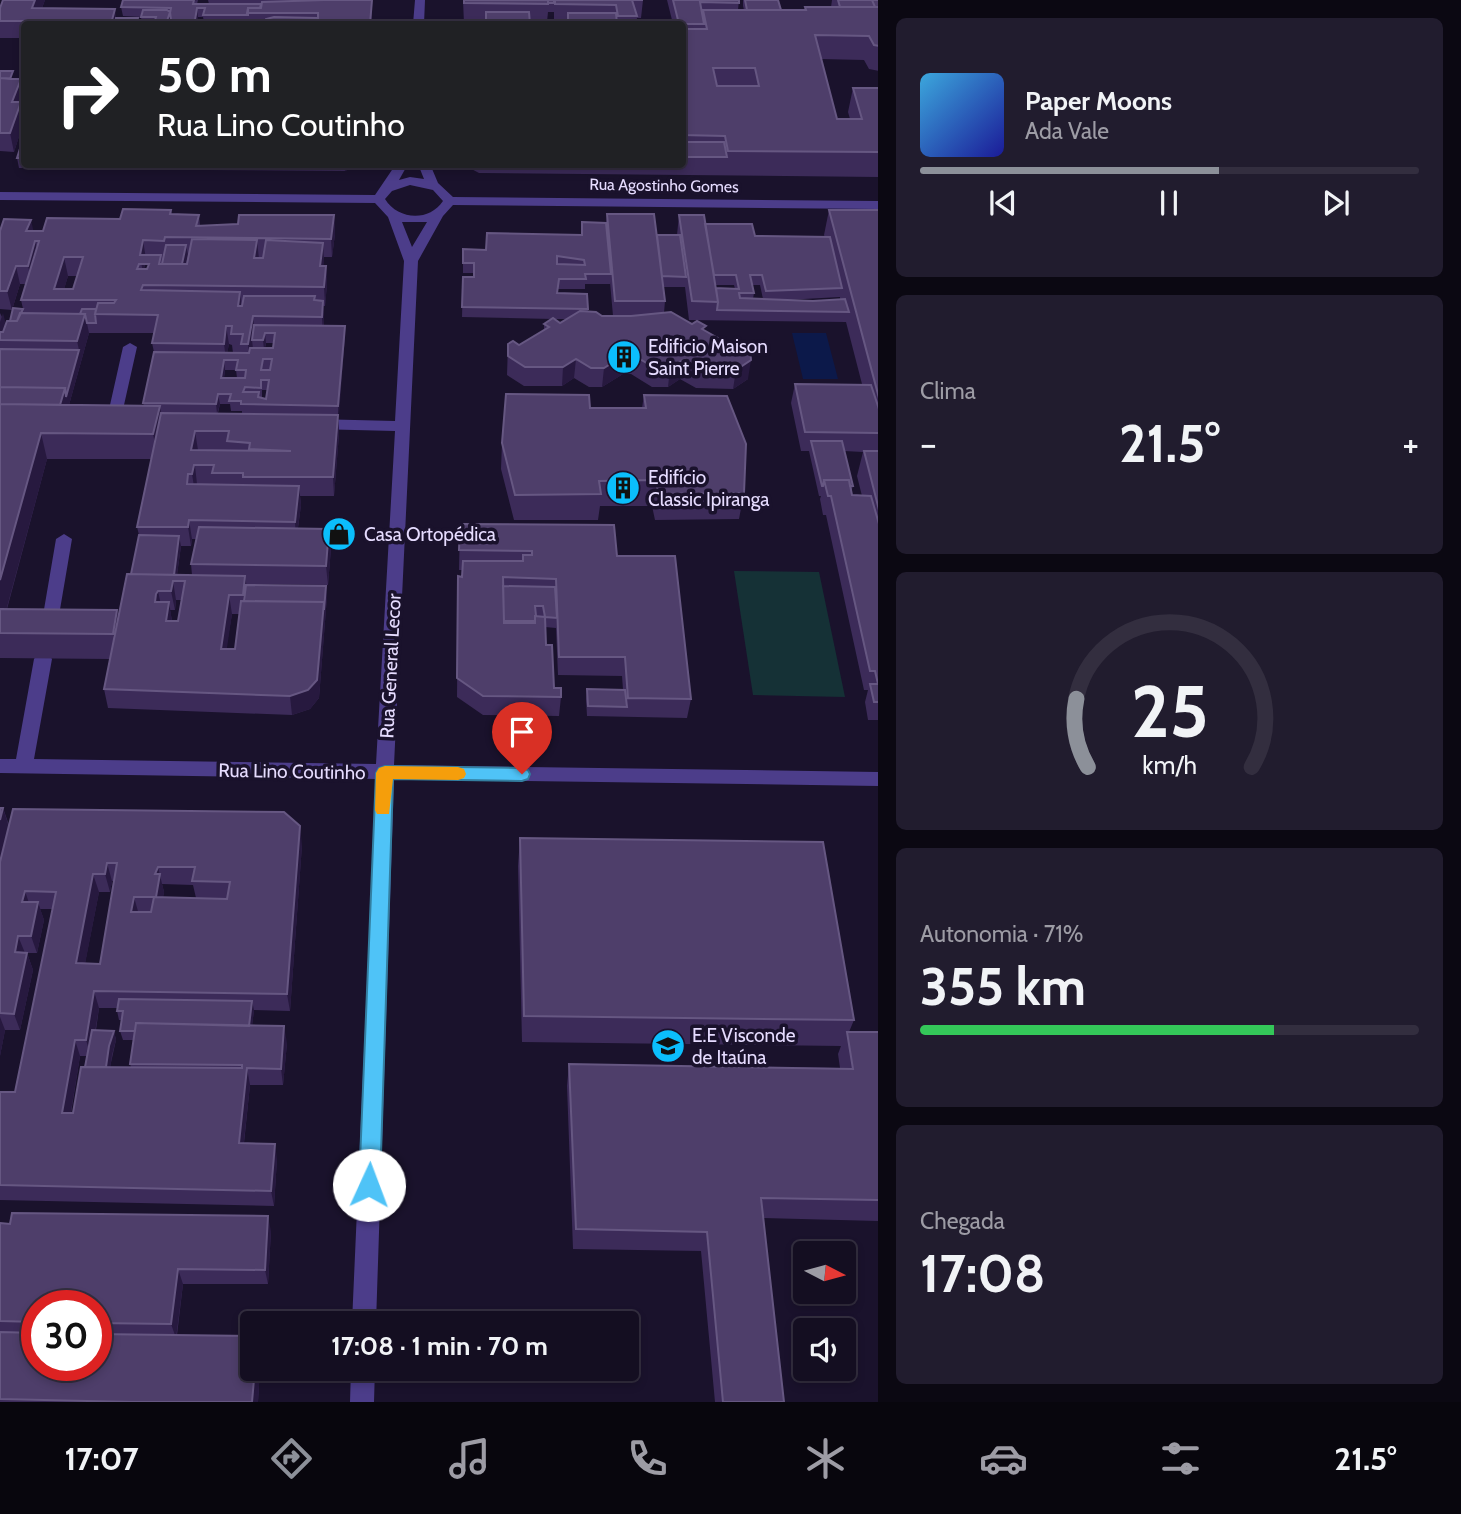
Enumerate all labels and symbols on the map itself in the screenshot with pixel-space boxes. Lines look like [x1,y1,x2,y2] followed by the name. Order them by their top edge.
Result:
[589,175,739,196] street label: Rua Agostinho Gomes
[648,335,768,380] place label: Edificio Maison Saint Pierre
[605,338,643,376] building icon: Edificio Maison Saint Pierre
[648,466,769,511] place label: Edifício Classic Ipiranga
[604,469,642,507] building icon: Edifício Classic Ipiranga
[320,515,358,553] shop icon: Casa Ortopédica
[364,523,496,546] place label: Casa Ortopédica
[375,593,406,739] street label: Rua General Lecor
[492,702,552,774] pin
[218,759,366,784] street label: Rua Lino Coutinho
[692,1024,796,1069] place label: E.E Visconde de Itaúna
[649,1027,687,1065] school or university icon: E.E Visconde de Itaúna
[332,1148,406,1222] position arrow
[793,1241,856,1304] north arrow
[21,1290,112,1381] speed limit sign: 30

